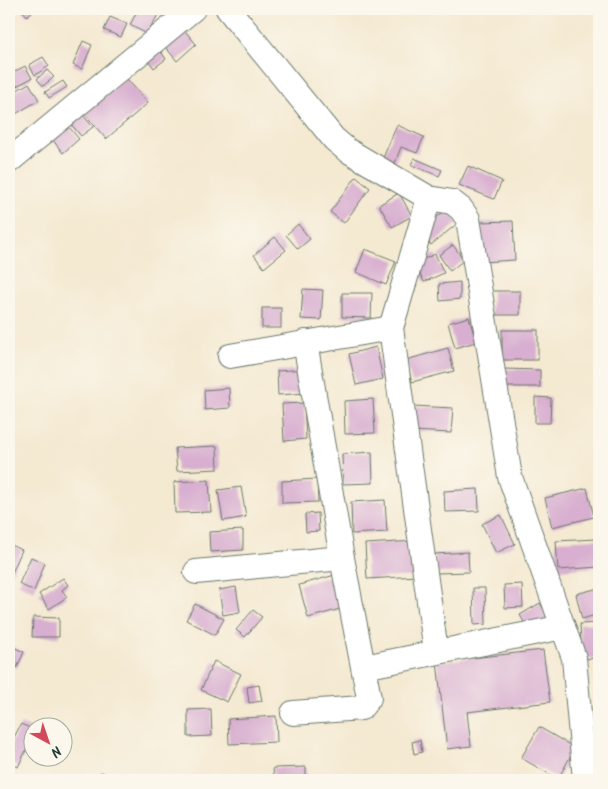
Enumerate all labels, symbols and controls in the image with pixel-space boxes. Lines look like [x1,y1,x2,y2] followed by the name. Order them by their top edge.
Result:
[22,716,72,766] north arrow
[45,740,66,763] text: N

